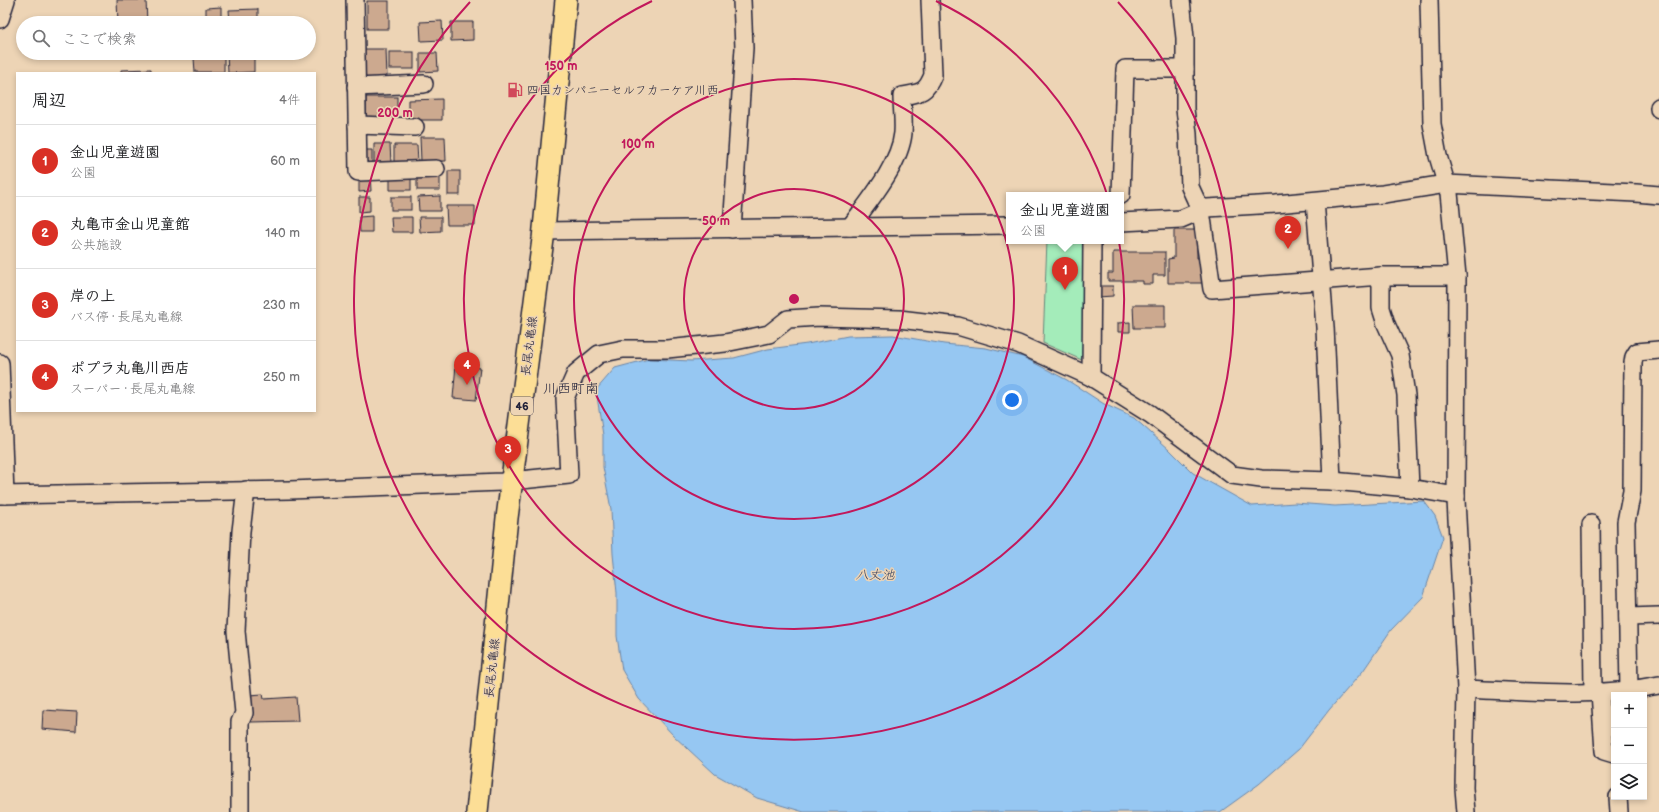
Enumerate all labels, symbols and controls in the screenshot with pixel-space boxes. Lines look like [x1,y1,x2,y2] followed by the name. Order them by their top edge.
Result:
[16,16,316,60] search box
[30,27,52,49] icon: search
[62,30,137,49] text: ここで検索
[545,59,577,74] text: 150 m
[506,81,524,99] fuel station icon: 四国カンパニーセルフカーケア川西
[527,83,719,98] place label: 四国カンパニーセルフカーケア川西
[32,91,66,111] text: 周辺
[279,92,300,108] text: 4件
[377,106,413,121] text: 200 m
[621,137,655,152] text: 100 m
[70,143,160,162] text: 金山児童遊園
[42,153,48,169] text: 1
[270,153,300,169] text: 60 m
[70,165,96,181] text: 公園
[1006,192,1124,244] popup
[1020,201,1110,220] text: 金山児童遊園
[702,214,730,229] text: 50 m
[70,215,190,234] text: 丸亀市金山児童館
[1275,216,1301,249] pin: 2
[1020,223,1046,239] text: 公園
[41,225,49,241] text: 2
[265,225,300,241] text: 140 m
[70,237,122,253] text: 公共施設
[1052,257,1078,290] pin: 1
[70,287,115,306] text: 岸の上
[787,292,801,306] centre of rings
[41,297,49,313] text: 3
[263,297,300,313] text: 230 m
[70,309,182,325] text: バス停 · 長尾丸亀線
[518,315,541,377] street label: 長尾丸亀線
[454,352,480,385] pin: 4
[70,359,190,378] text: ポプラ丸亀川西店
[41,369,49,385] text: 4
[263,369,300,385] text: 250 m
[543,380,599,397] district label: 川西町南
[70,381,195,397] text: スーパー · 長尾丸亀線
[1002,390,1022,410] your location
[511,397,533,415] road number: 46
[495,436,521,469] pin: 3
[855,567,895,583] water label: 八丈池
[482,637,503,699] street label: 長尾丸亀線
[1611,692,1647,800] map controls
[1611,692,1647,728] button: +
[1611,728,1647,764] button: −
[1611,764,1647,800] button: layers

